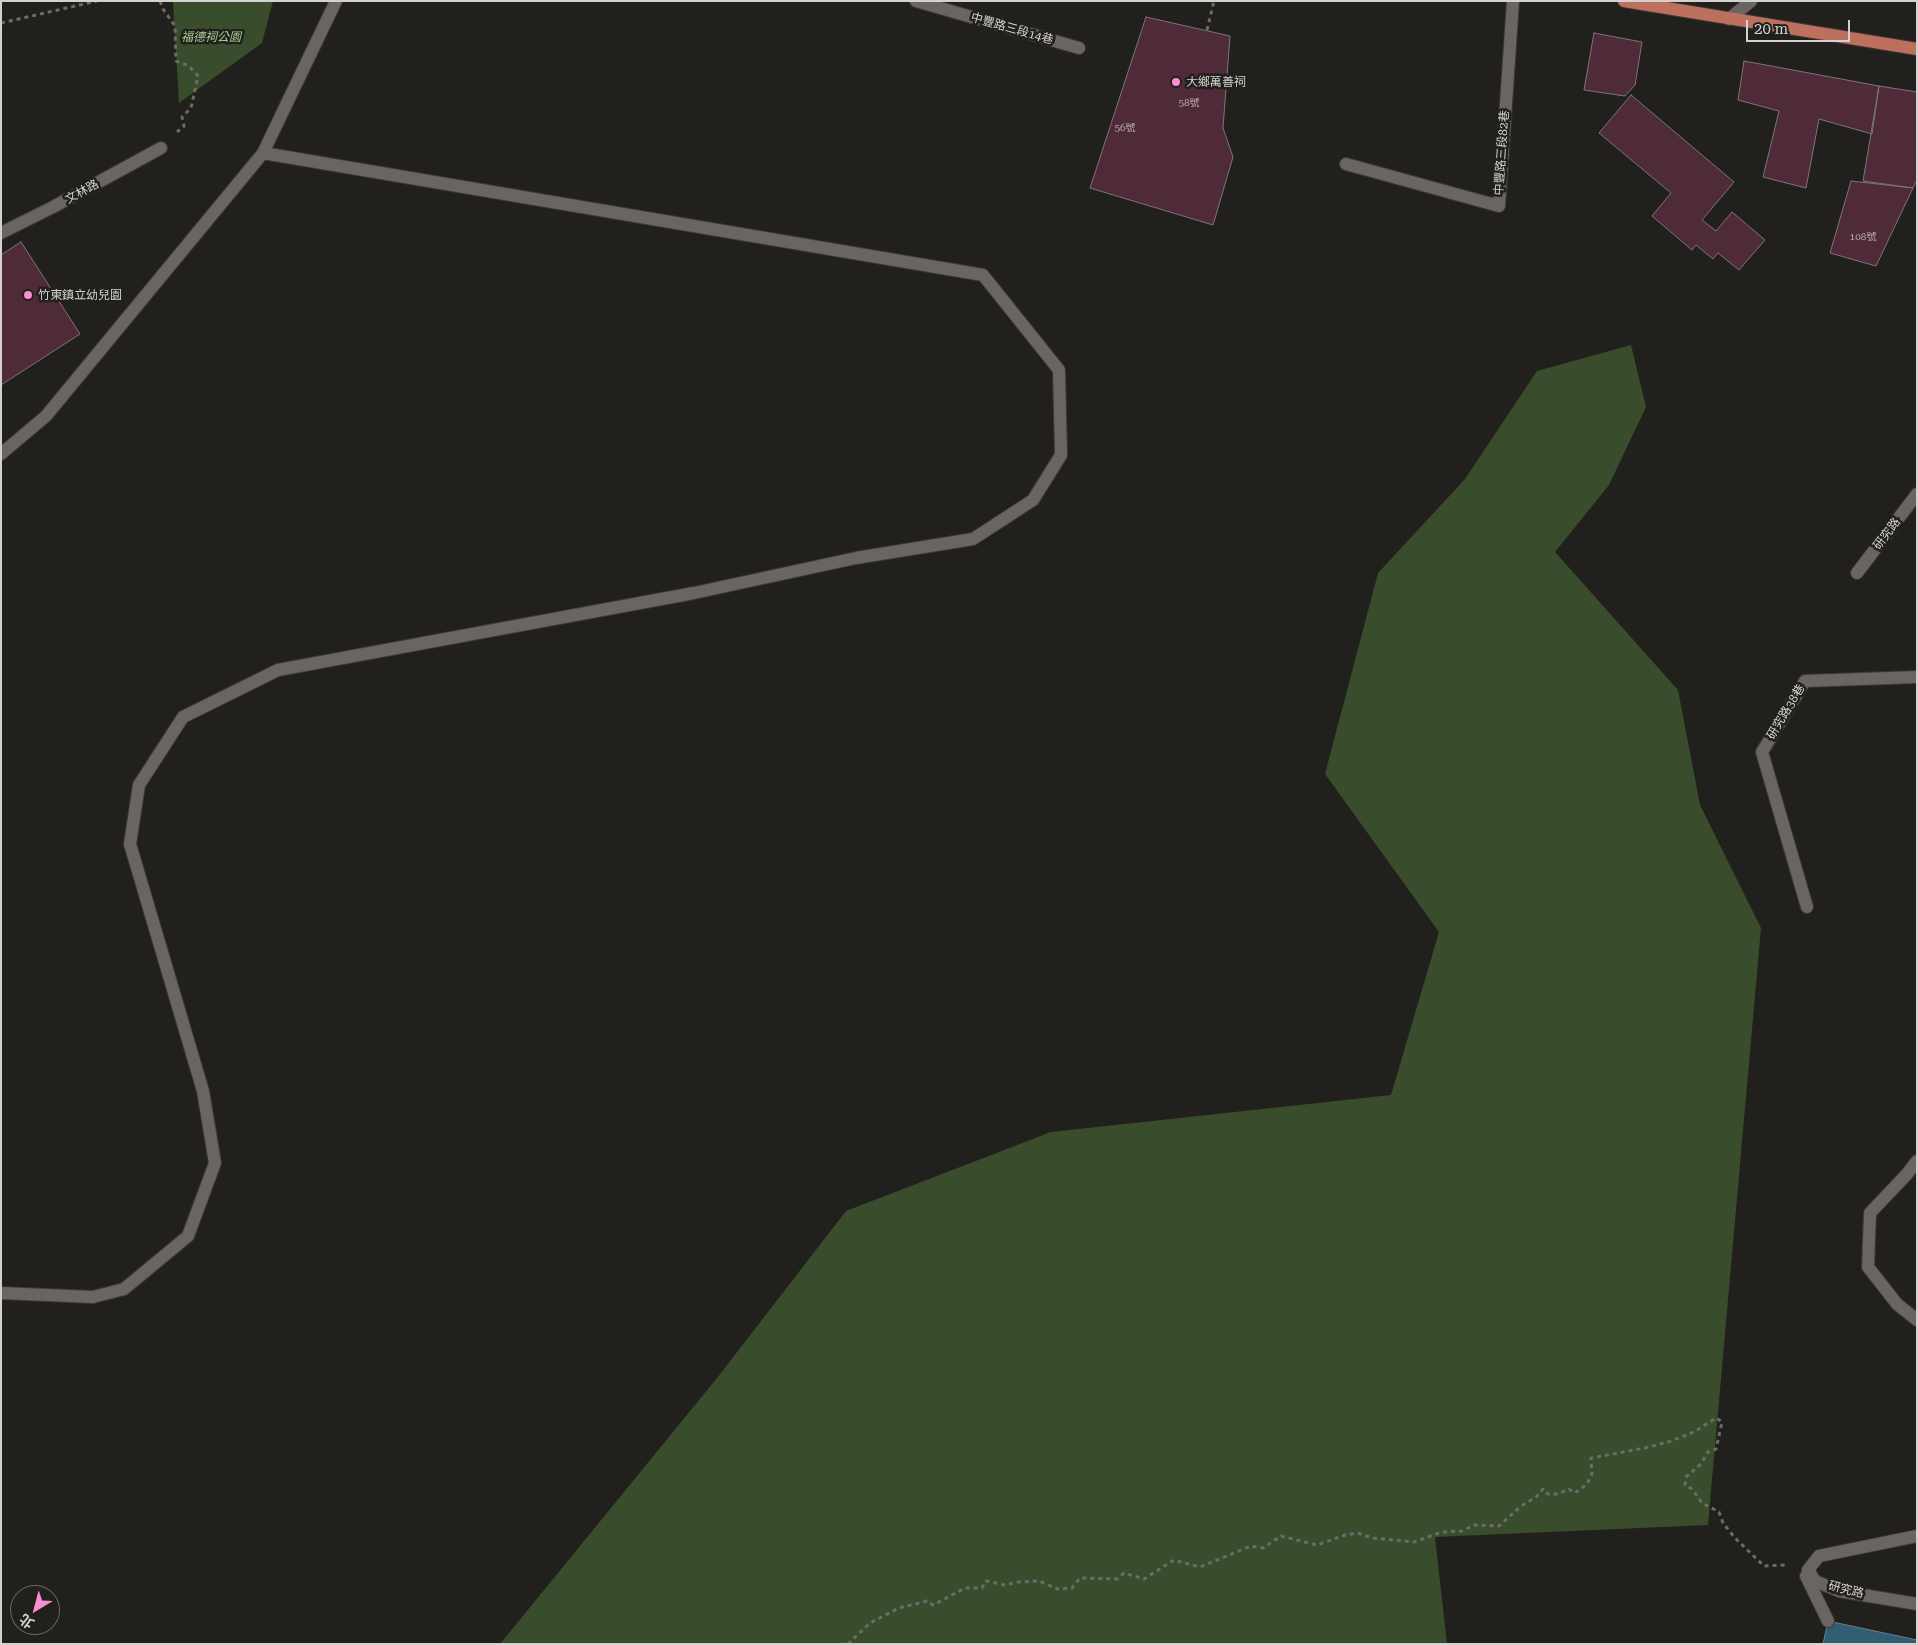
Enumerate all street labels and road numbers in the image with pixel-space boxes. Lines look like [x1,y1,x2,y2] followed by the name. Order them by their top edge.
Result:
[969,10,1055,48] street label: 中豐路三段14巷
[1492,110,1512,196] street label: 中豐路三段82巷
[63,177,101,207] street label: 文林路
[1870,515,1904,553] street label: 研究路
[1764,682,1808,742] street label: 研究路38巷
[1827,1579,1865,1601] street label: 研究路

